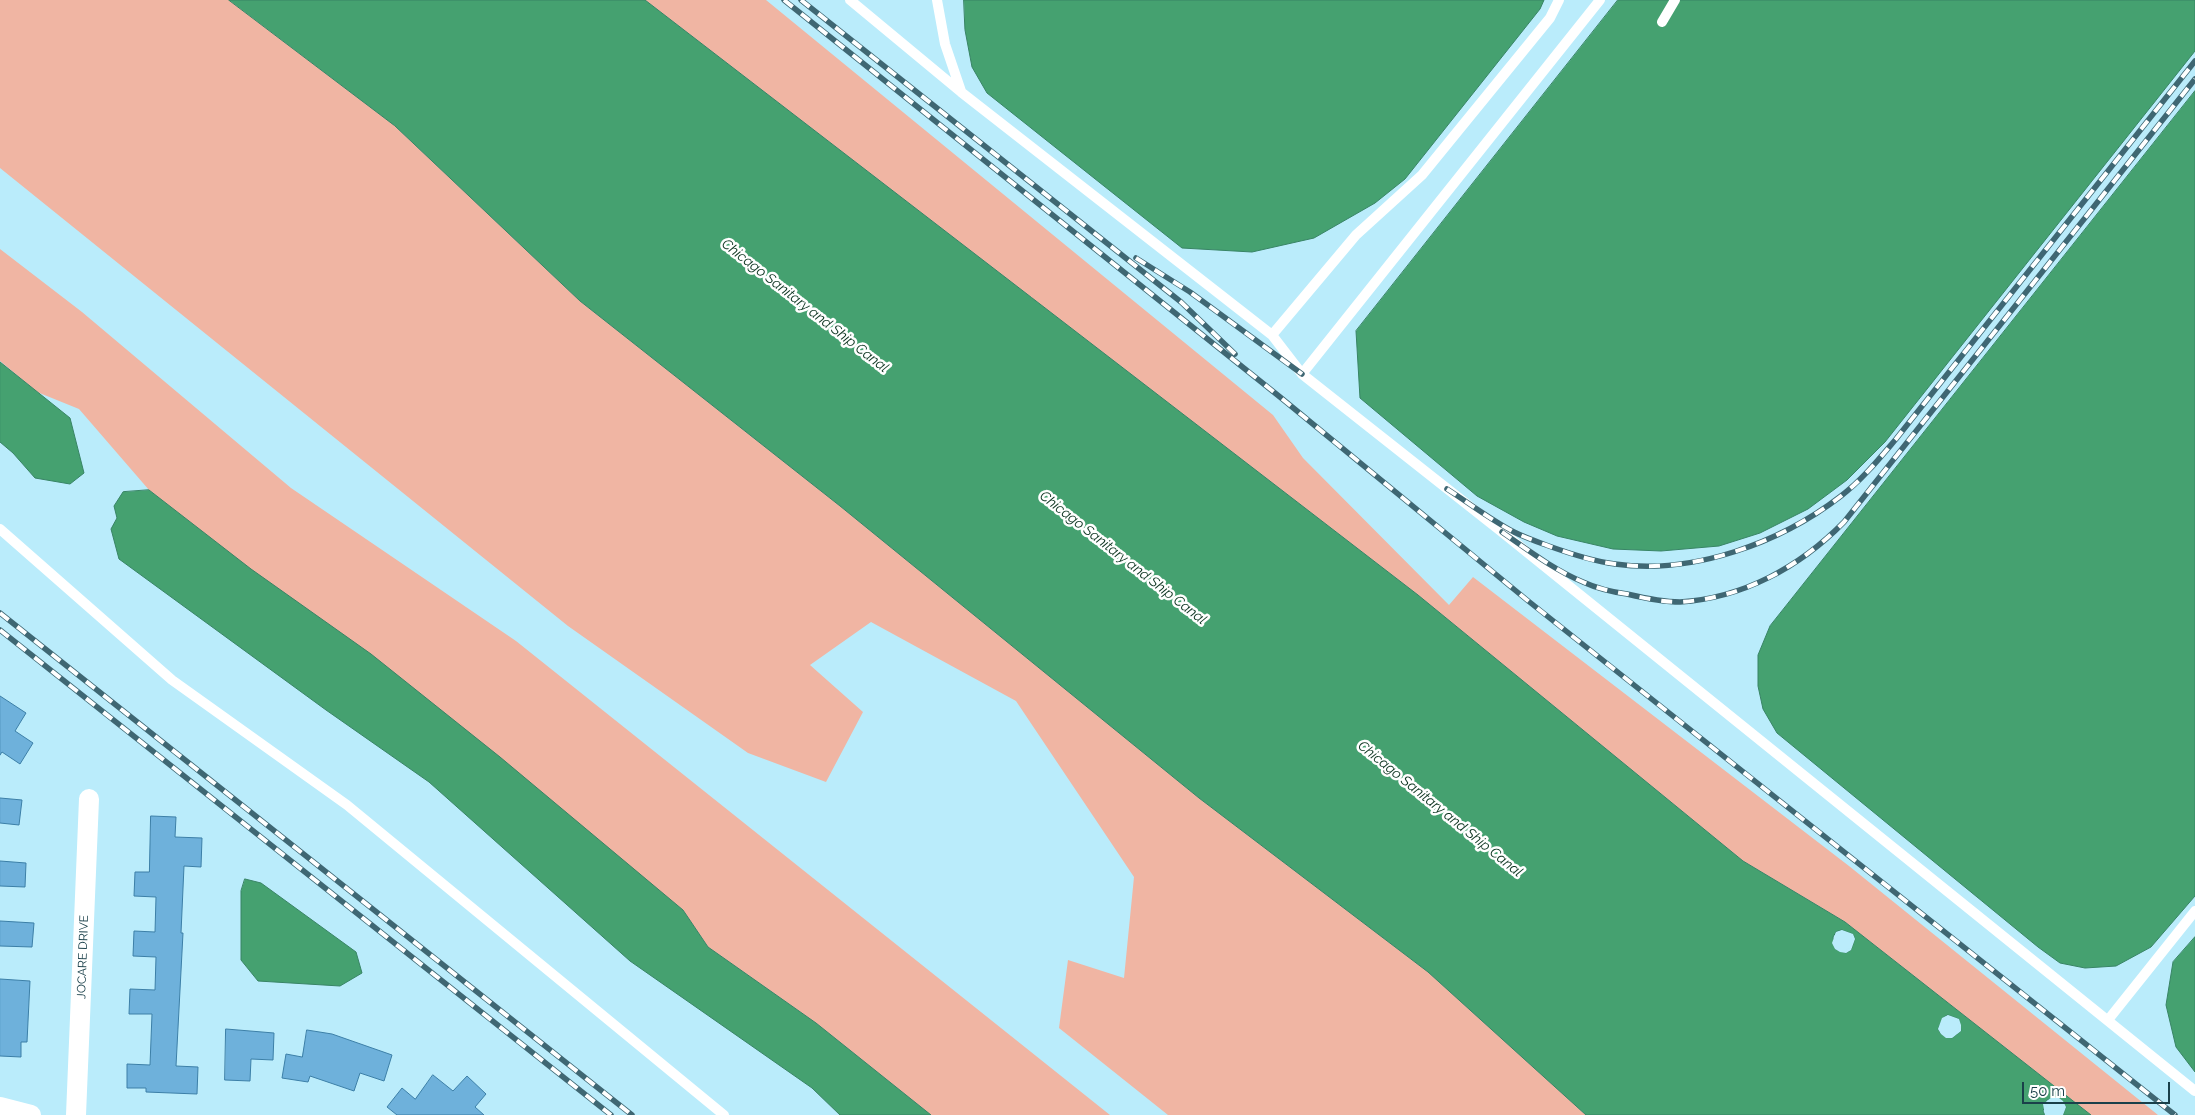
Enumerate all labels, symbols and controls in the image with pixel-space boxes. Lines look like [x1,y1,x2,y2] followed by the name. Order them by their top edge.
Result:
[718,236,892,376] water label: Chicago Sanitary and Ship Canal
[1036,488,1210,628] water label: Chicago Sanitary and Ship Canal
[1354,737,1526,881] water label: Chicago Sanitary and Ship Canal
[74,915,92,999] street label: JOCARE DRIVE
[2025,1072,2172,1104] scale bar
[2030,1082,2065,1100] text: 50 m

